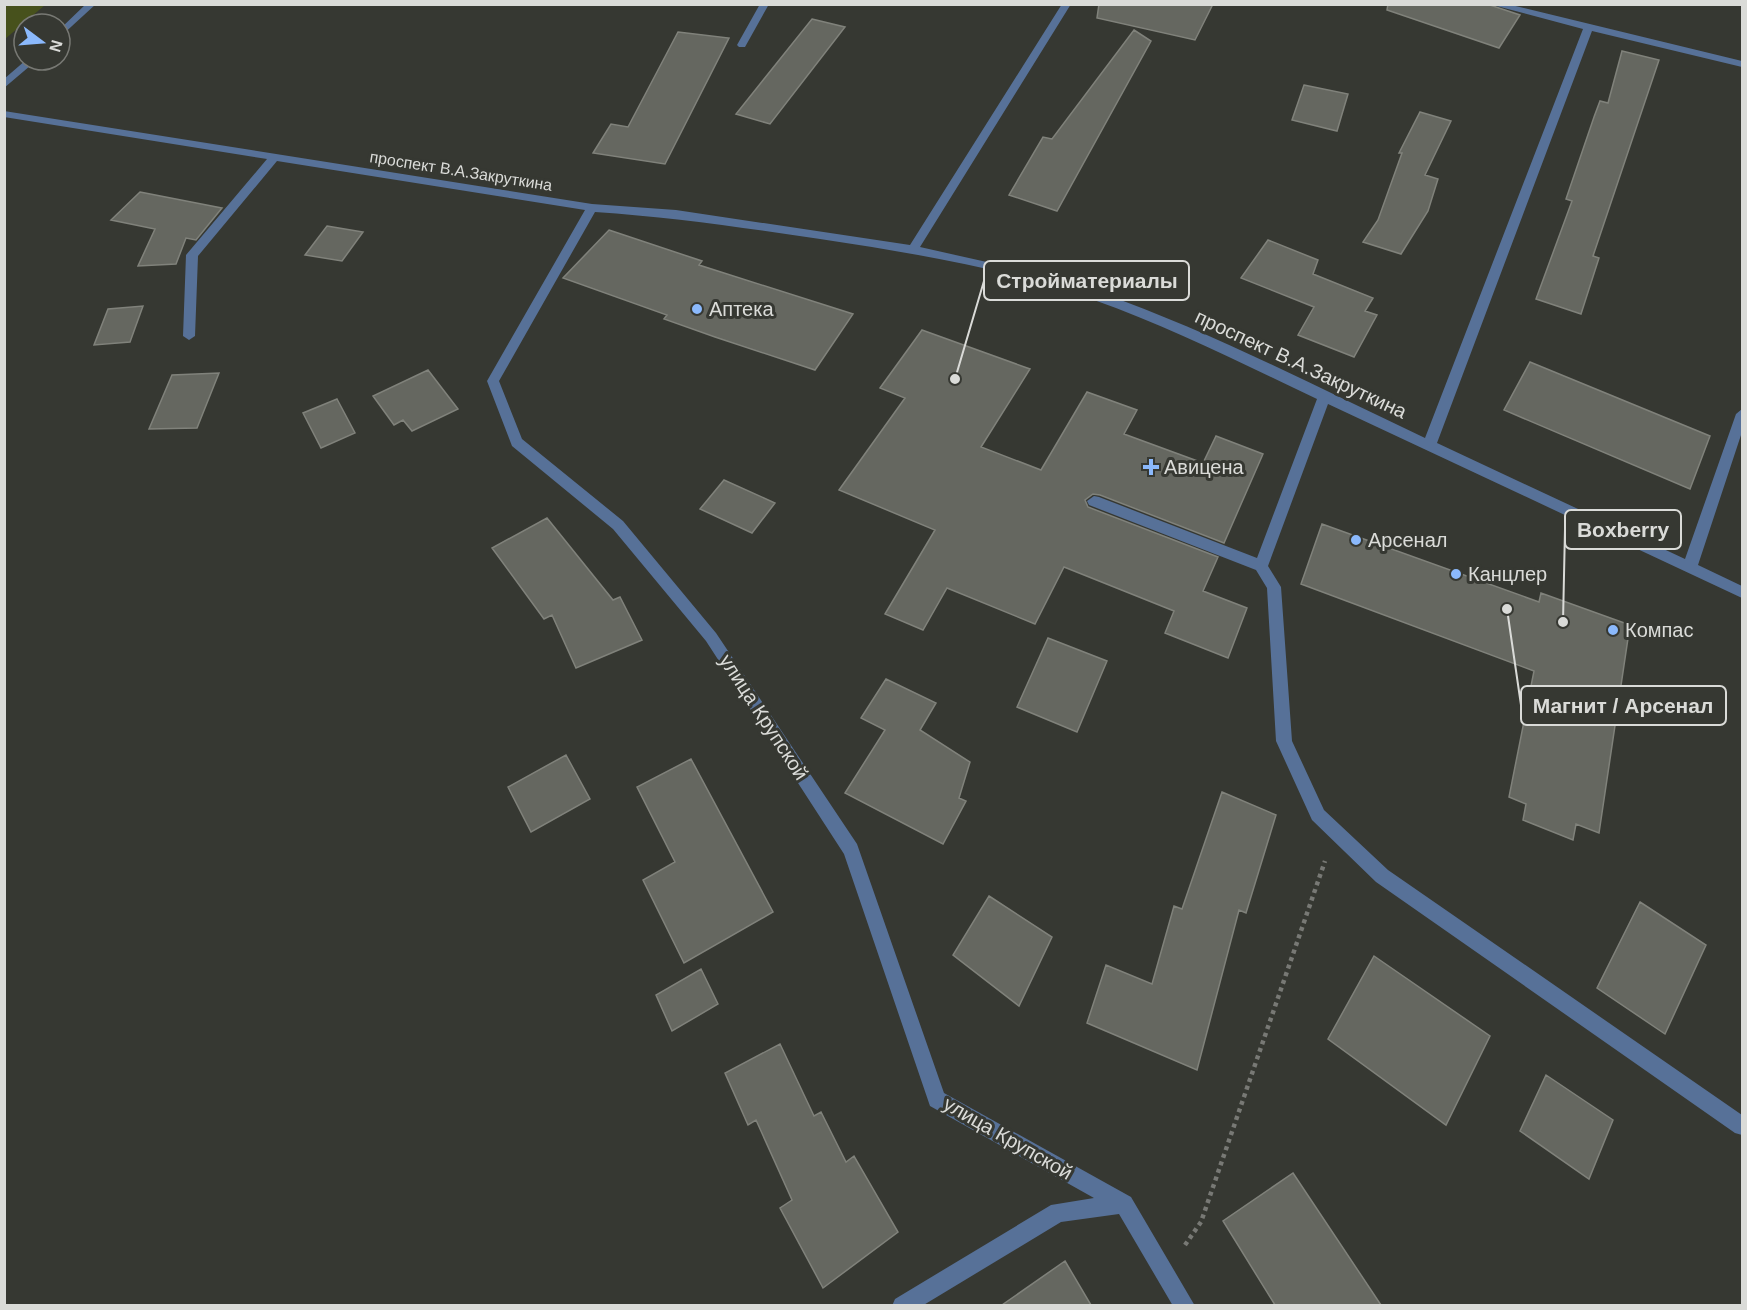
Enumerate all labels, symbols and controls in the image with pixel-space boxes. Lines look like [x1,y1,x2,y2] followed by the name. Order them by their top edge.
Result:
[12,12,72,72] north arrow
[46,38,66,54] text: N
[369,148,554,194] street label: проспект В.А.Закруткина
[984,261,1189,300] callout: Стройматериалы
[996,269,1178,292] text: Стройматериалы
[709,298,774,320] place label: Аптека
[690,302,704,316] marker: Аптека
[1192,305,1411,423] street label: проспект В.А.Закруткина
[1164,456,1245,478] place label: Авицена
[1142,458,1160,476] marker: Авицена
[1565,510,1681,549] callout: Boxberry
[1577,518,1669,541] text: Boxberry
[1368,529,1447,551] place label: Арсенал
[1349,533,1363,547] marker: Арсенал
[1468,563,1547,585] place label: Канцлер
[1449,567,1463,581] marker: Канцлер
[1625,619,1693,641] place label: Компас
[1606,623,1620,637] marker: Компас
[715,650,813,784] street label: улица Крупской
[1521,686,1726,725] callout: Магнит / Арсенал
[1533,694,1713,717] text: Магнит / Арсенал
[940,1092,1076,1184] street label: улица Крупской

